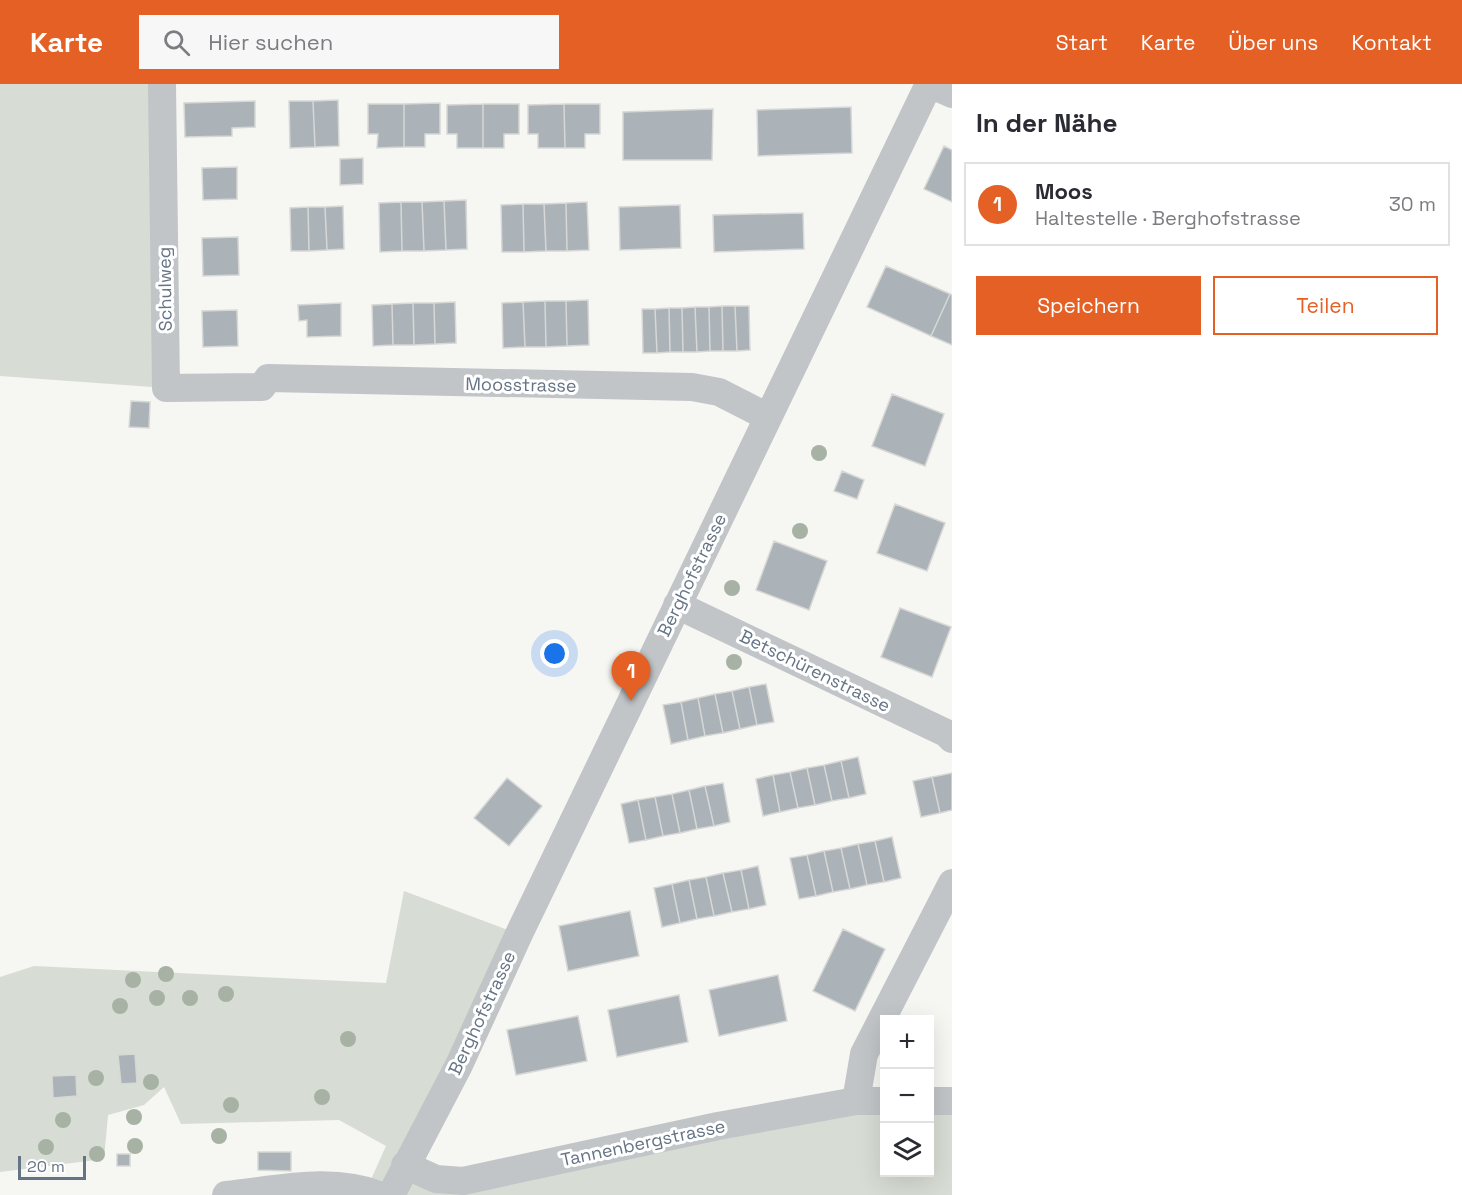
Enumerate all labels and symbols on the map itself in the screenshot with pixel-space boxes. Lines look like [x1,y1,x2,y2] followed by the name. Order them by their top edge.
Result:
[152,247,177,331] street label: Schulweg
[465,372,577,397] street label: Moosstrasse
[652,509,731,640] street label: Berghofstrasse
[736,624,894,717] street label: Betschürenstrasse
[540,639,569,668] your location
[612,652,650,701] pin: 1
[443,947,520,1078] street label: Berghofstrasse
[559,1114,727,1171] street label: Tannenbergstrasse
[18,1153,86,1180] scale bar

